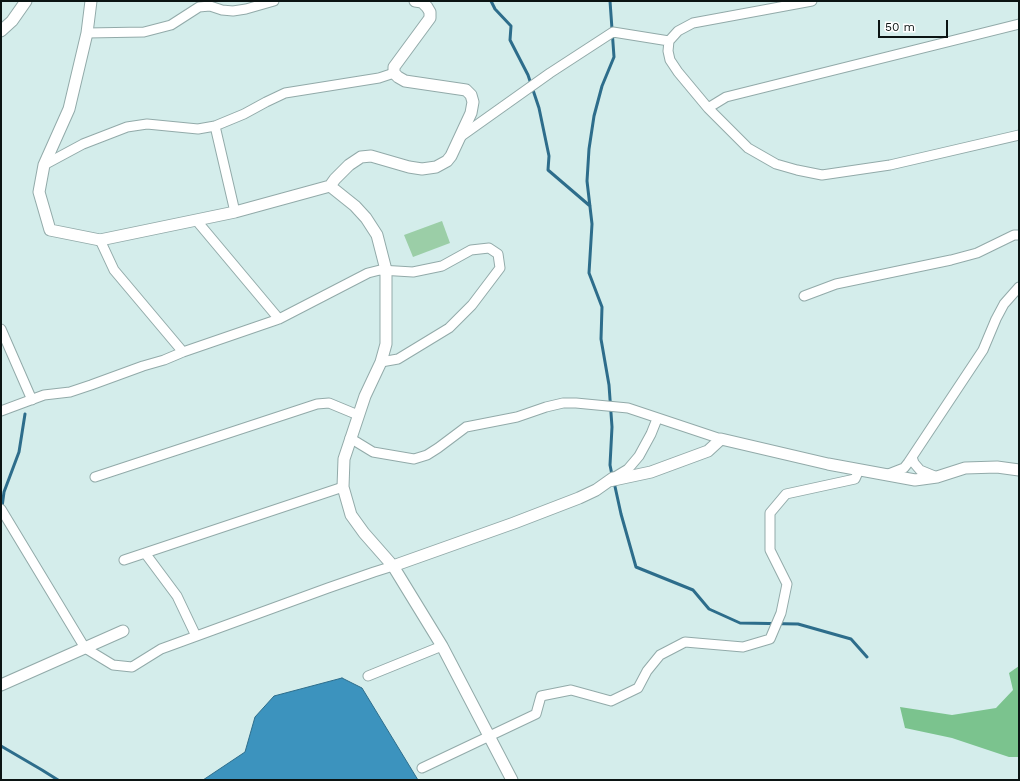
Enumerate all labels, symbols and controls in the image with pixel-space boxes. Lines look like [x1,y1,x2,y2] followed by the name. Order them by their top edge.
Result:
[880,12,950,38] scale bar
[885,20,915,34] text: 50 m

